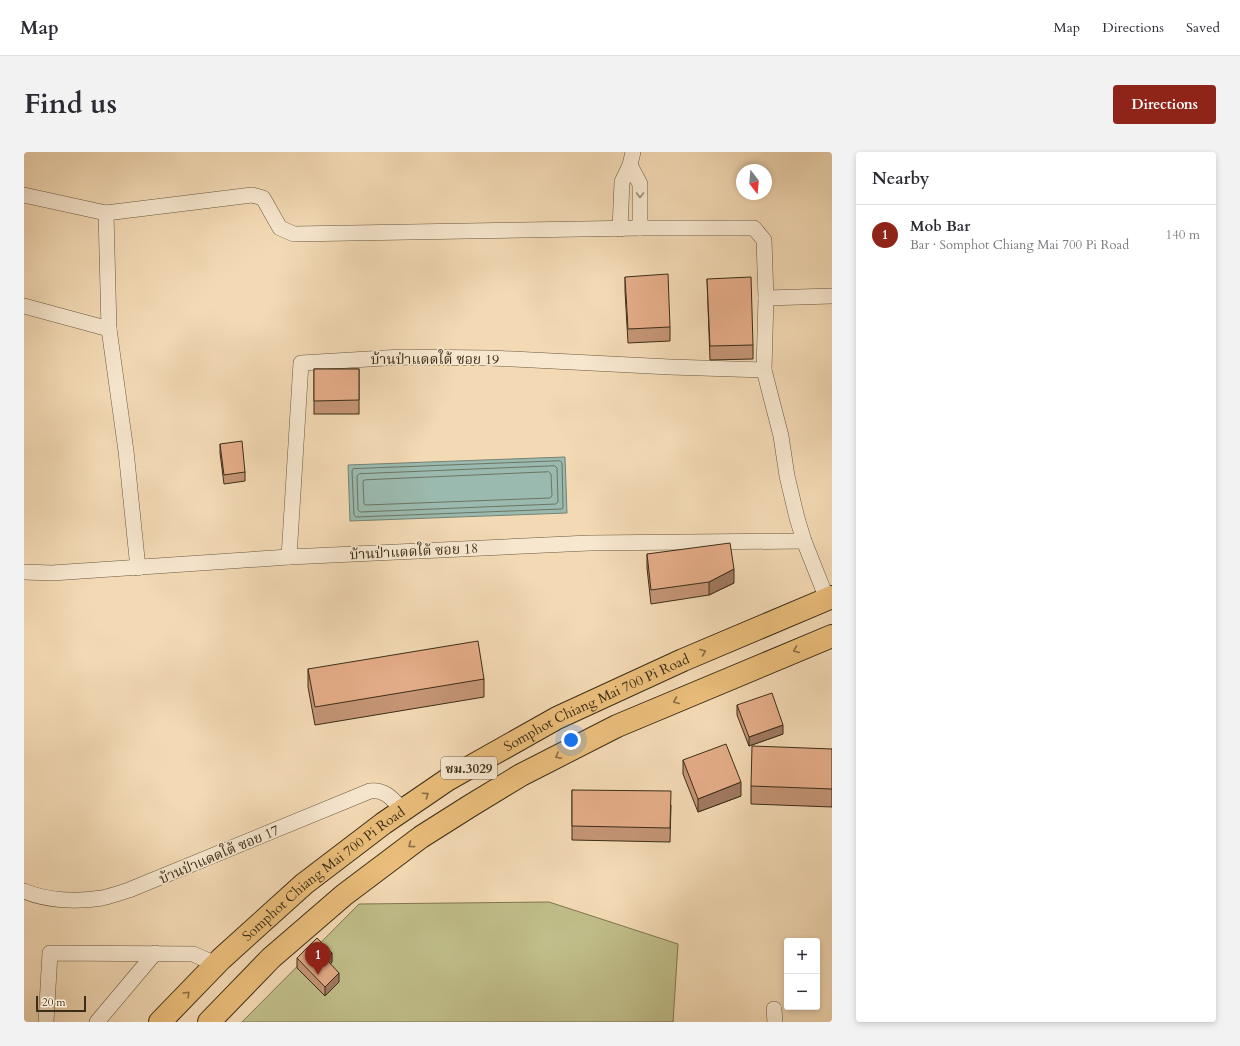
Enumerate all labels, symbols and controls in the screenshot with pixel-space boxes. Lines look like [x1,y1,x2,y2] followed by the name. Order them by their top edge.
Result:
[20,15,59,41] text: Map
[1054,18,1080,37] text: Map
[1102,18,1164,37] text: Directions
[1186,18,1220,37] text: Saved
[24,85,117,123] text: Find us
[1113,85,1216,124] button: Directions
[736,164,772,200] north arrow
[872,167,929,190] text: Nearby
[636,192,644,198] one-way arrow
[910,216,970,236] text: Mob Bar
[882,226,888,244] text: 1
[1166,226,1200,244] text: 140 m
[910,236,1129,254] text: Bar · Somphot Chiang Mai 700 Pi Road
[371,349,499,369] street label: บ้านป่าแดดใต้ ซอย 19
[349,538,479,564] street label: บ้านป่าแดดใต้ ซอย 18
[792,646,799,654] one-way arrow
[699,648,706,656] one-way arrow
[500,649,693,756] street label: Somphot Chiang Mai 700 Pi Road
[673,696,680,704] one-way arrow
[561,730,581,750] your location
[555,751,563,759] one-way arrow
[441,757,497,779] road number: ชม.3029
[422,792,429,799] one-way arrow
[238,802,409,946] street label: Somphot Chiang Mai 700 Pi Road
[156,820,282,888] street label: บ้านป่าแดดใต้ ซอย 17
[409,840,416,847] one-way arrow
[784,938,820,1010] map controls
[784,938,820,974] button: +
[305,942,331,975] pin: 1
[784,974,820,1010] button: −
[182,991,190,999] one-way arrow
[36,994,86,1013] scale bar
[42,995,66,1010] text: 20 m

